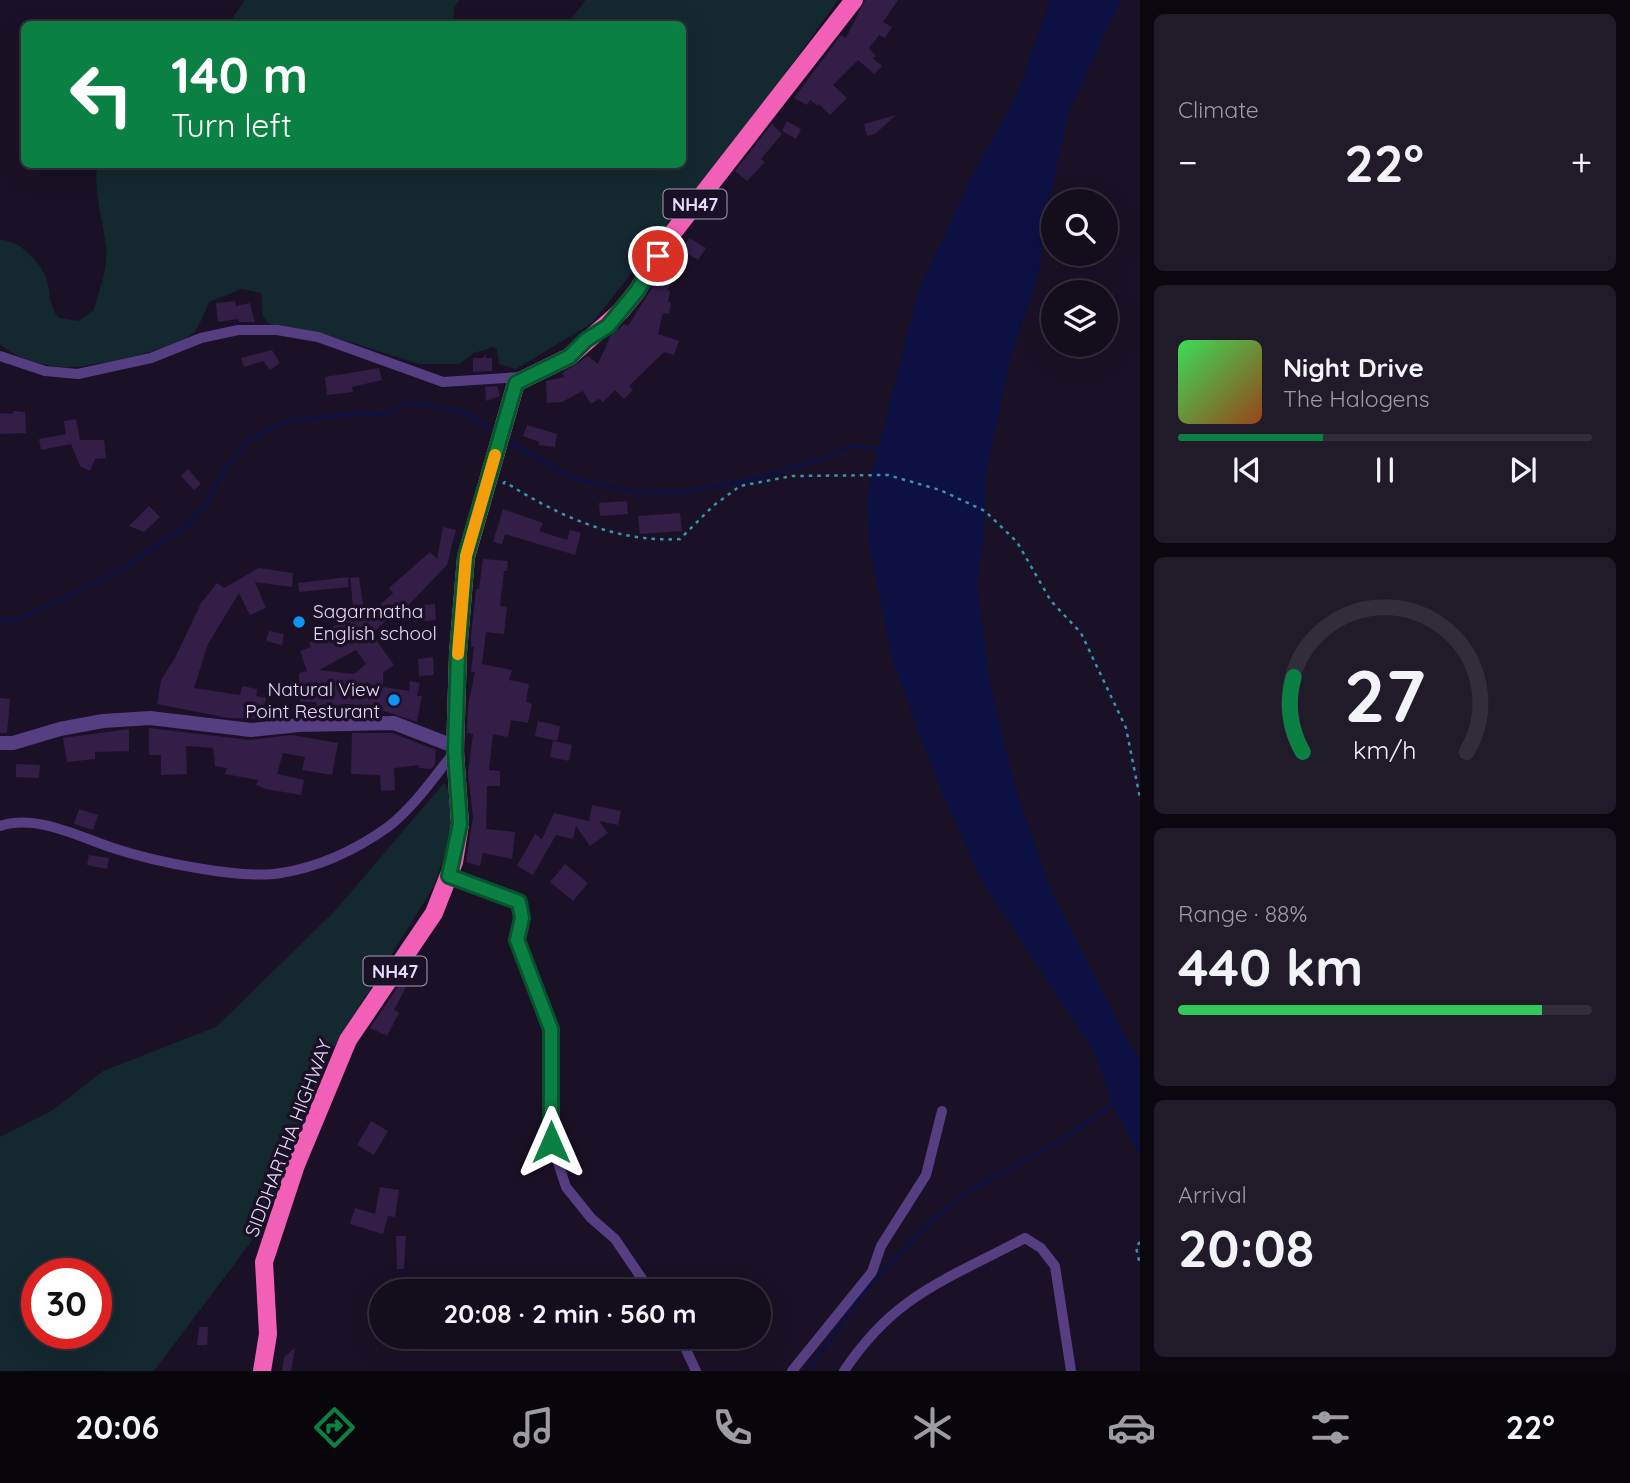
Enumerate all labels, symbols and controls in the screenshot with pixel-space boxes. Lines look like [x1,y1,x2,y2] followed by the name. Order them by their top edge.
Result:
[171,44,308,105] text: 140 m
[56,49,147,140] icon: left
[1178,95,1259,124] text: Climate
[171,105,292,145] text: Turn left
[1344,130,1424,195] text: 22°
[1178,138,1198,186] text: −
[1571,138,1592,186] text: +
[1041,189,1118,357] map controls
[1041,189,1118,266] button: search
[664,190,726,218] road number: NH47
[628,226,688,286] pin
[639,237,677,275] icon: arrive
[1041,280,1118,357] button: layers
[1283,351,1424,384] text: Night Drive
[1283,384,1430,413] text: The Halogens
[1228,451,1266,489] icon: previous
[1366,451,1404,489] icon: pause
[1504,451,1542,489] icon: next
[313,599,437,645] place label: Sagarmatha English school
[291,614,307,630] marker: Sagarmatha English school
[1344,649,1426,740] text: 27
[245,677,380,723] place label: Natural View Point Resturant
[386,692,402,708] marker: Natural View Point Resturant
[1353,733,1417,764] text: km/h
[1178,899,1307,928] text: Range · 88%
[1178,934,1363,999] text: 440 km
[364,956,426,986] road number: NH47
[239,1036,337,1240] street label: SIDDHARTHA HIGHWAY
[514,1105,588,1179] position arrow
[1178,1180,1247,1209] text: Arrival
[1178,1215,1314,1280] text: 20:08
[21,1258,112,1349] speed limit sign: 30
[444,1297,696,1330] text: 20:08 · 2 min · 560 m
[310,1403,359,1452] icon: directions
[509,1403,558,1452] icon: music
[708,1403,757,1452] icon: phone
[908,1403,957,1452] icon: climate
[1107,1403,1156,1452] icon: car
[1306,1403,1355,1452] icon: filters
[75,1407,159,1447] text: 20:06
[1506,1407,1555,1447] text: 22°

